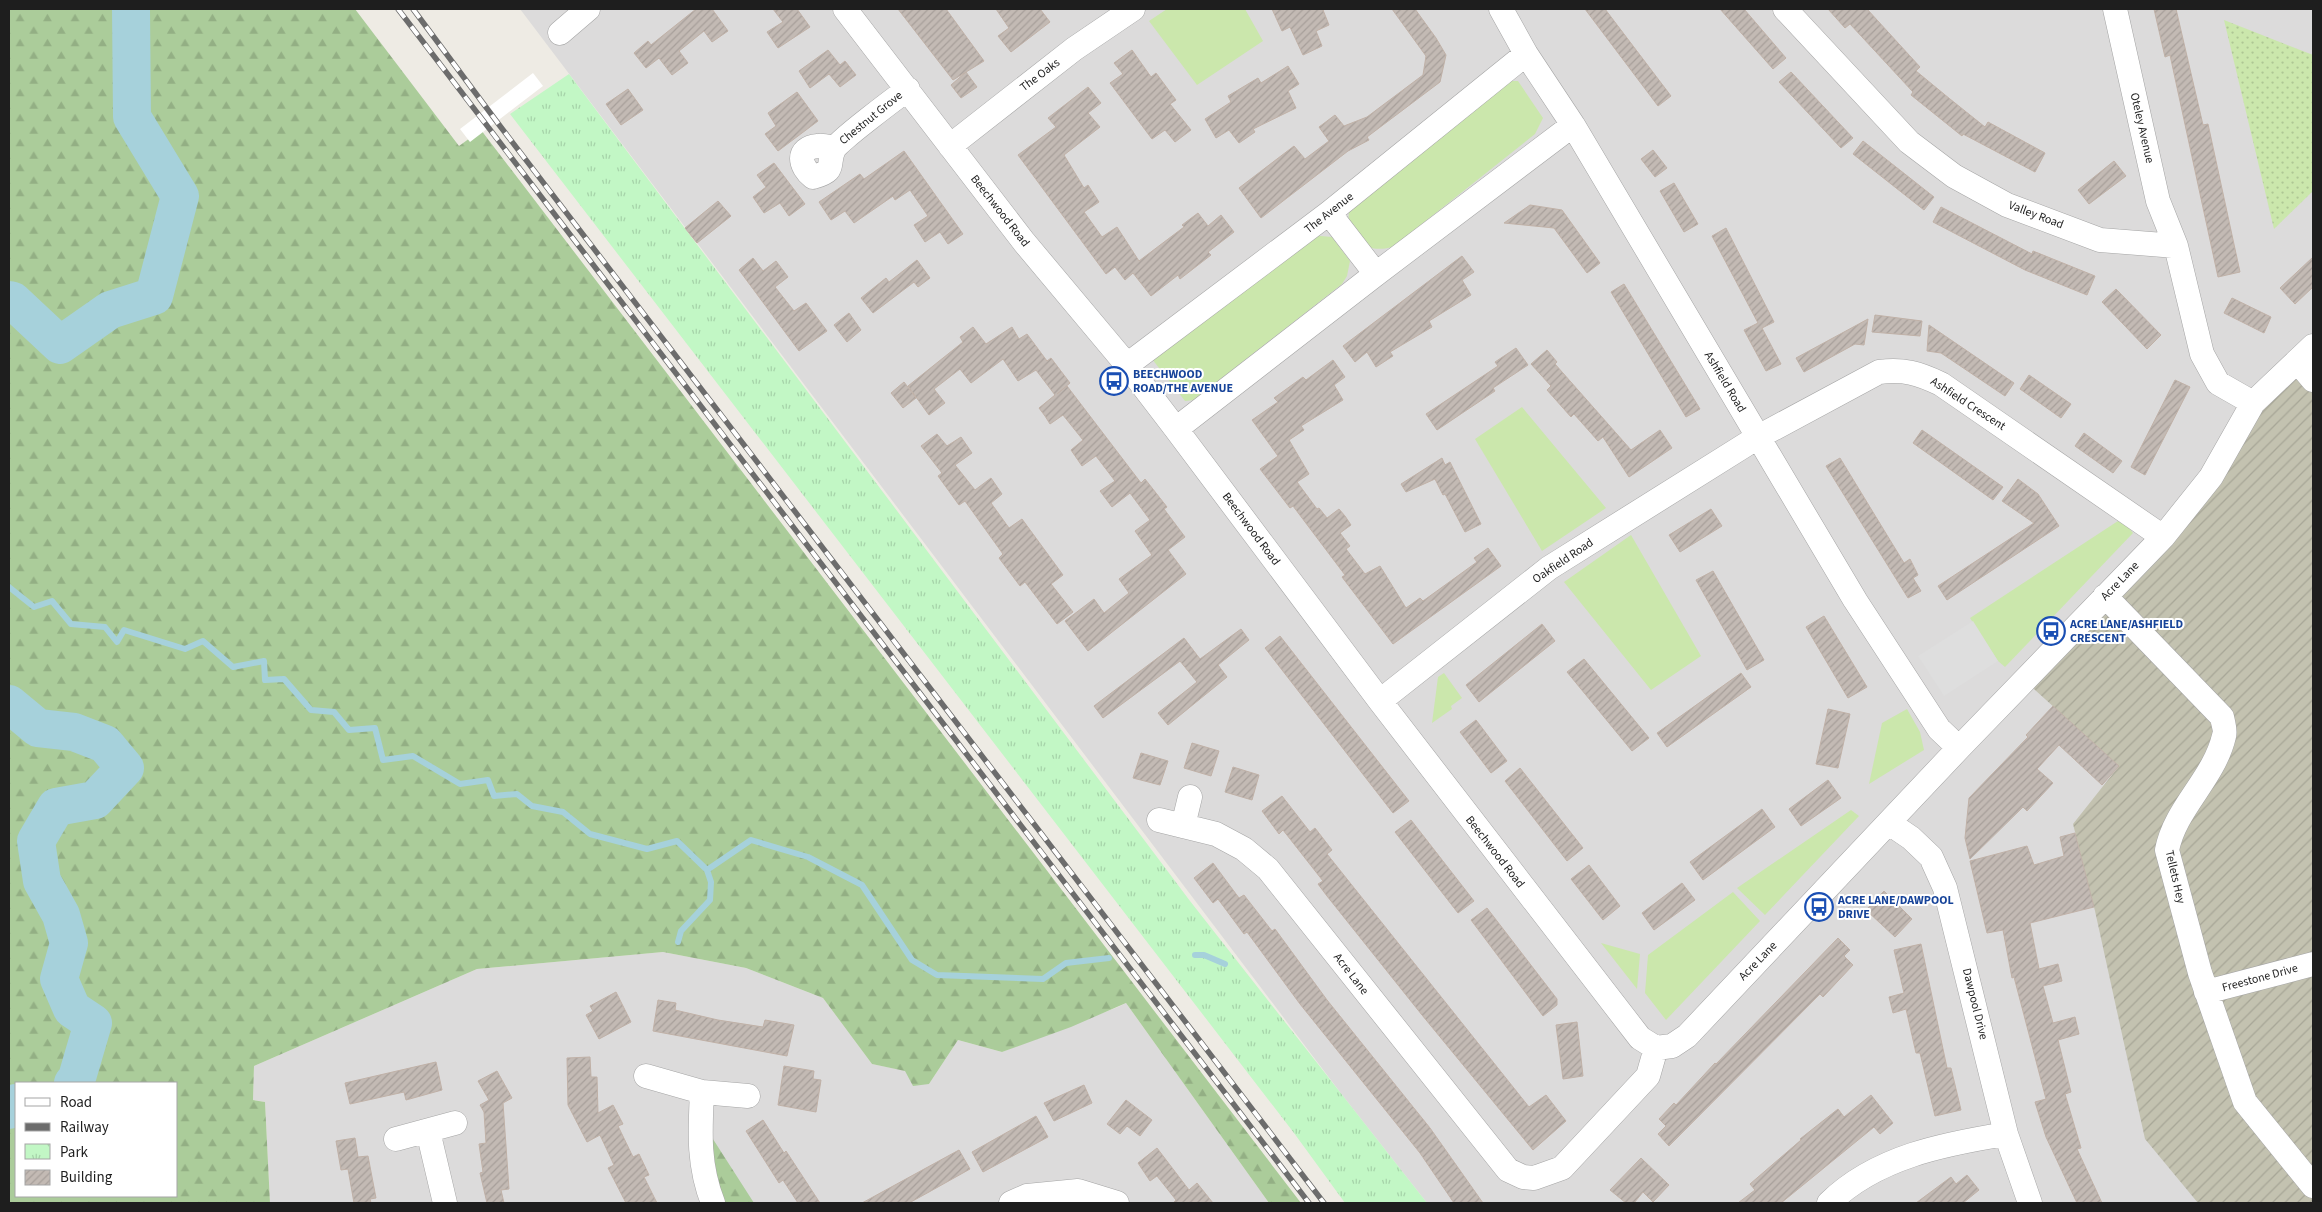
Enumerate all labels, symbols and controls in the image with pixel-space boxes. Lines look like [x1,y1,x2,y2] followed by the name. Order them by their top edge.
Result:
[1016,54,1064,96] street label: The Oaks
[836,87,906,149] street label: Chestnut Grove
[2126,91,2158,165] street label: Oteley Avenue
[966,171,1034,251] street label: Beechwood Road
[1301,188,1357,238] street label: The Avenue
[2006,197,2066,233] street label: Valley Road
[1700,348,1750,416] street label: Ashfield Road
[1099,366,1129,396] bus stop icon: BEECHWOOD ROAD/THE AVENUE
[1133,366,1233,397] place label: BEECHWOOD ROAD/THE AVENUE
[1927,373,2009,435] street label: Ashfield Crescent
[1218,489,1284,569] street label: Beechwood Road
[1529,534,1597,588] street label: Oakfield Road
[2097,558,2143,604] street label: Acre Lane
[2036,616,2066,646] bus stop icon: ACRE LANE/ASHFIELD CRESCENT
[2069,616,2184,647] place label: ACRE LANE/ASHFIELD CRESCENT
[1461,812,1529,892] street label: Beechwood Road
[2161,849,2189,906] street label: Tellets Hey
[1804,892,1834,922] bus stop icon: ACRE LANE/DAWPOOL DRIVE
[1837,892,1954,923] place label: ACRE LANE/DAWPOOL DRIVE
[1735,938,1781,984] street label: Acre Lane
[1329,950,1373,998] street label: Acre Lane
[2220,960,2300,996] street label: Freestone Drive
[1958,966,1992,1042] street label: Dawpool Drive
[15,1082,178,1197] legend
[60,1092,92,1113] text: Road
[60,1117,109,1138] text: Railway
[60,1142,89,1163] text: Park
[60,1167,113,1188] text: Building

